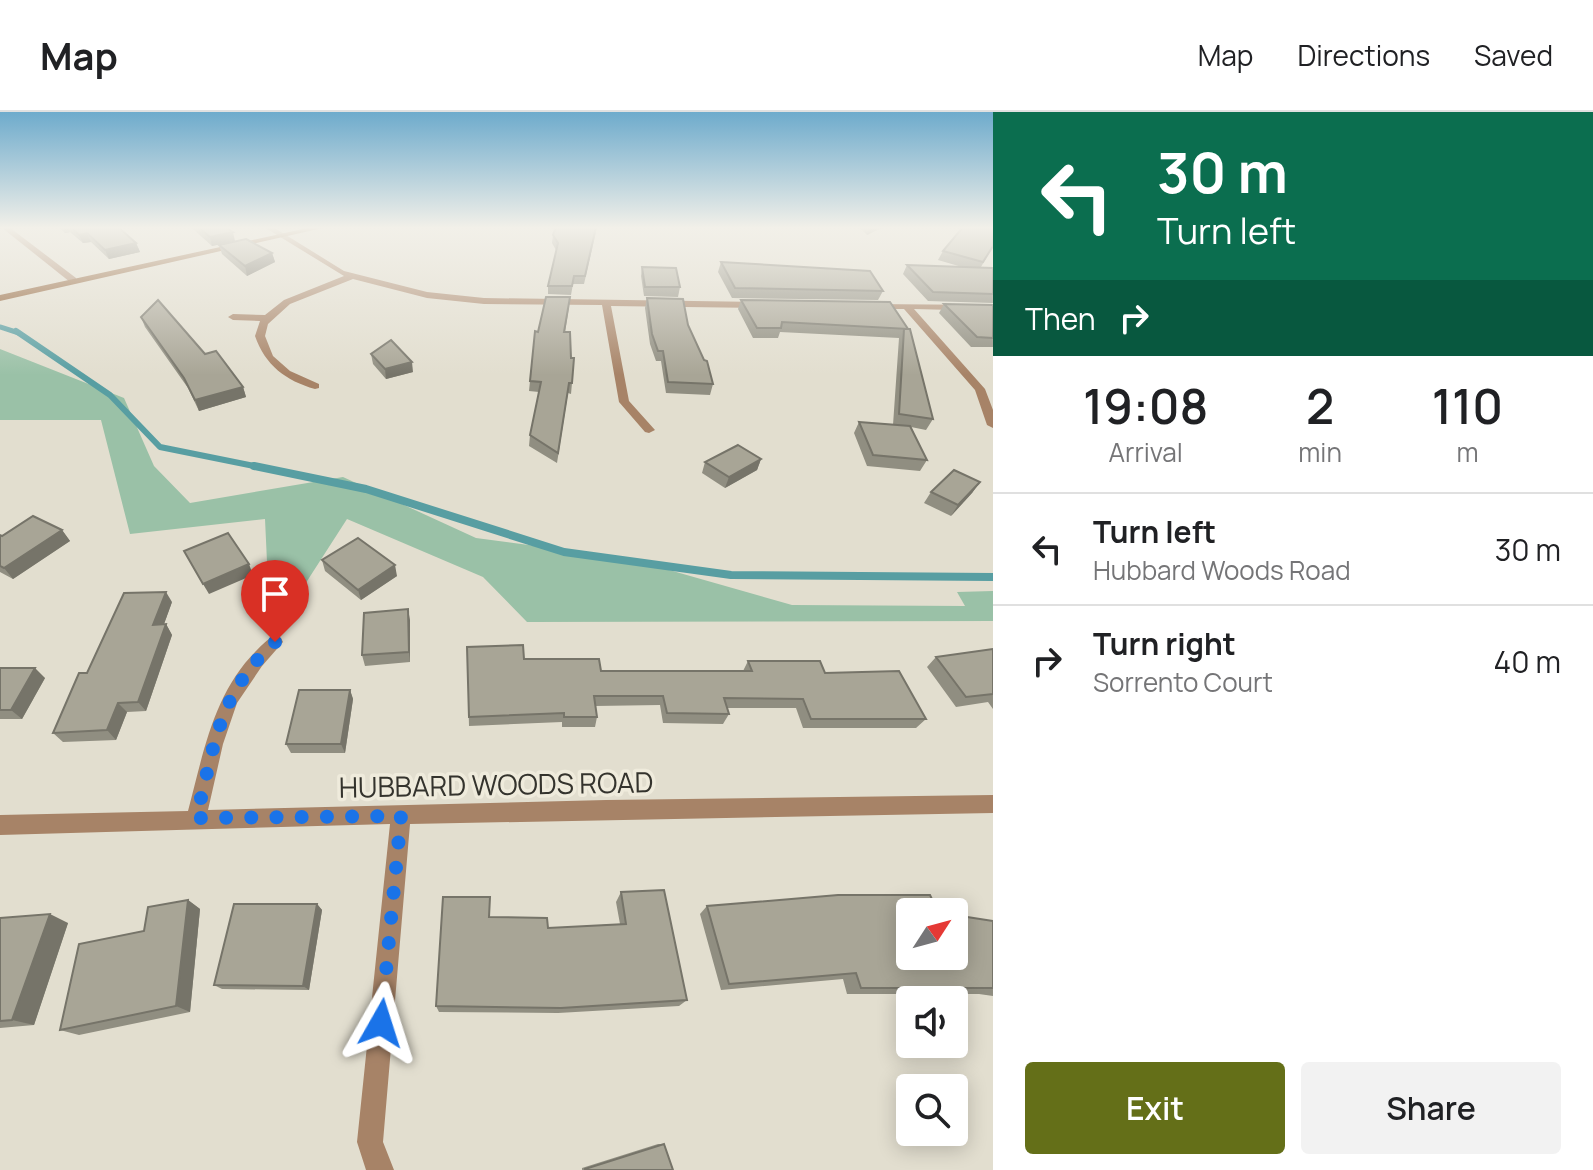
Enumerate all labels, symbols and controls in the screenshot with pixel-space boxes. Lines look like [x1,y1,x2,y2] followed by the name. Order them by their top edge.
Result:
[40,29,118,81] text: Map
[1198,36,1253,74] text: Map
[1297,36,1430,74] text: Directions
[1474,36,1553,74] text: Saved
[1157,133,1288,210] text: 30 m
[1025,144,1129,248] icon: left
[1157,206,1296,255] text: Turn left
[1112,296,1156,340] icon: right
[1025,298,1096,339] text: Then
[1083,373,1208,438] text: 19:08
[1306,373,1334,438] text: 2
[1432,373,1503,438] text: 110
[1109,434,1183,470] text: Arrival
[1298,434,1342,470] text: min
[1456,434,1478,470] text: m
[1093,511,1216,552] text: Turn left
[1025,527,1069,571] icon: left
[1495,529,1561,570] text: 30 m
[1093,552,1351,588] text: Hubbard Woods Road
[241,560,309,642] pin
[253,572,297,616] icon: arrive
[1093,623,1236,664] text: Turn right
[1025,639,1069,683] icon: right
[1494,641,1561,682] text: 40 m
[1093,664,1273,700] text: Sorrento Court
[338,762,654,806] street label: HUBBARD WOODS ROAD
[896,898,968,970] north arrow
[896,898,968,1146] map controls
[339,981,423,1065] position arrow
[896,986,968,1058] button: sound
[1025,1062,1285,1154] button: Exit
[1301,1062,1561,1154] button: Share
[896,1074,968,1146] button: search

